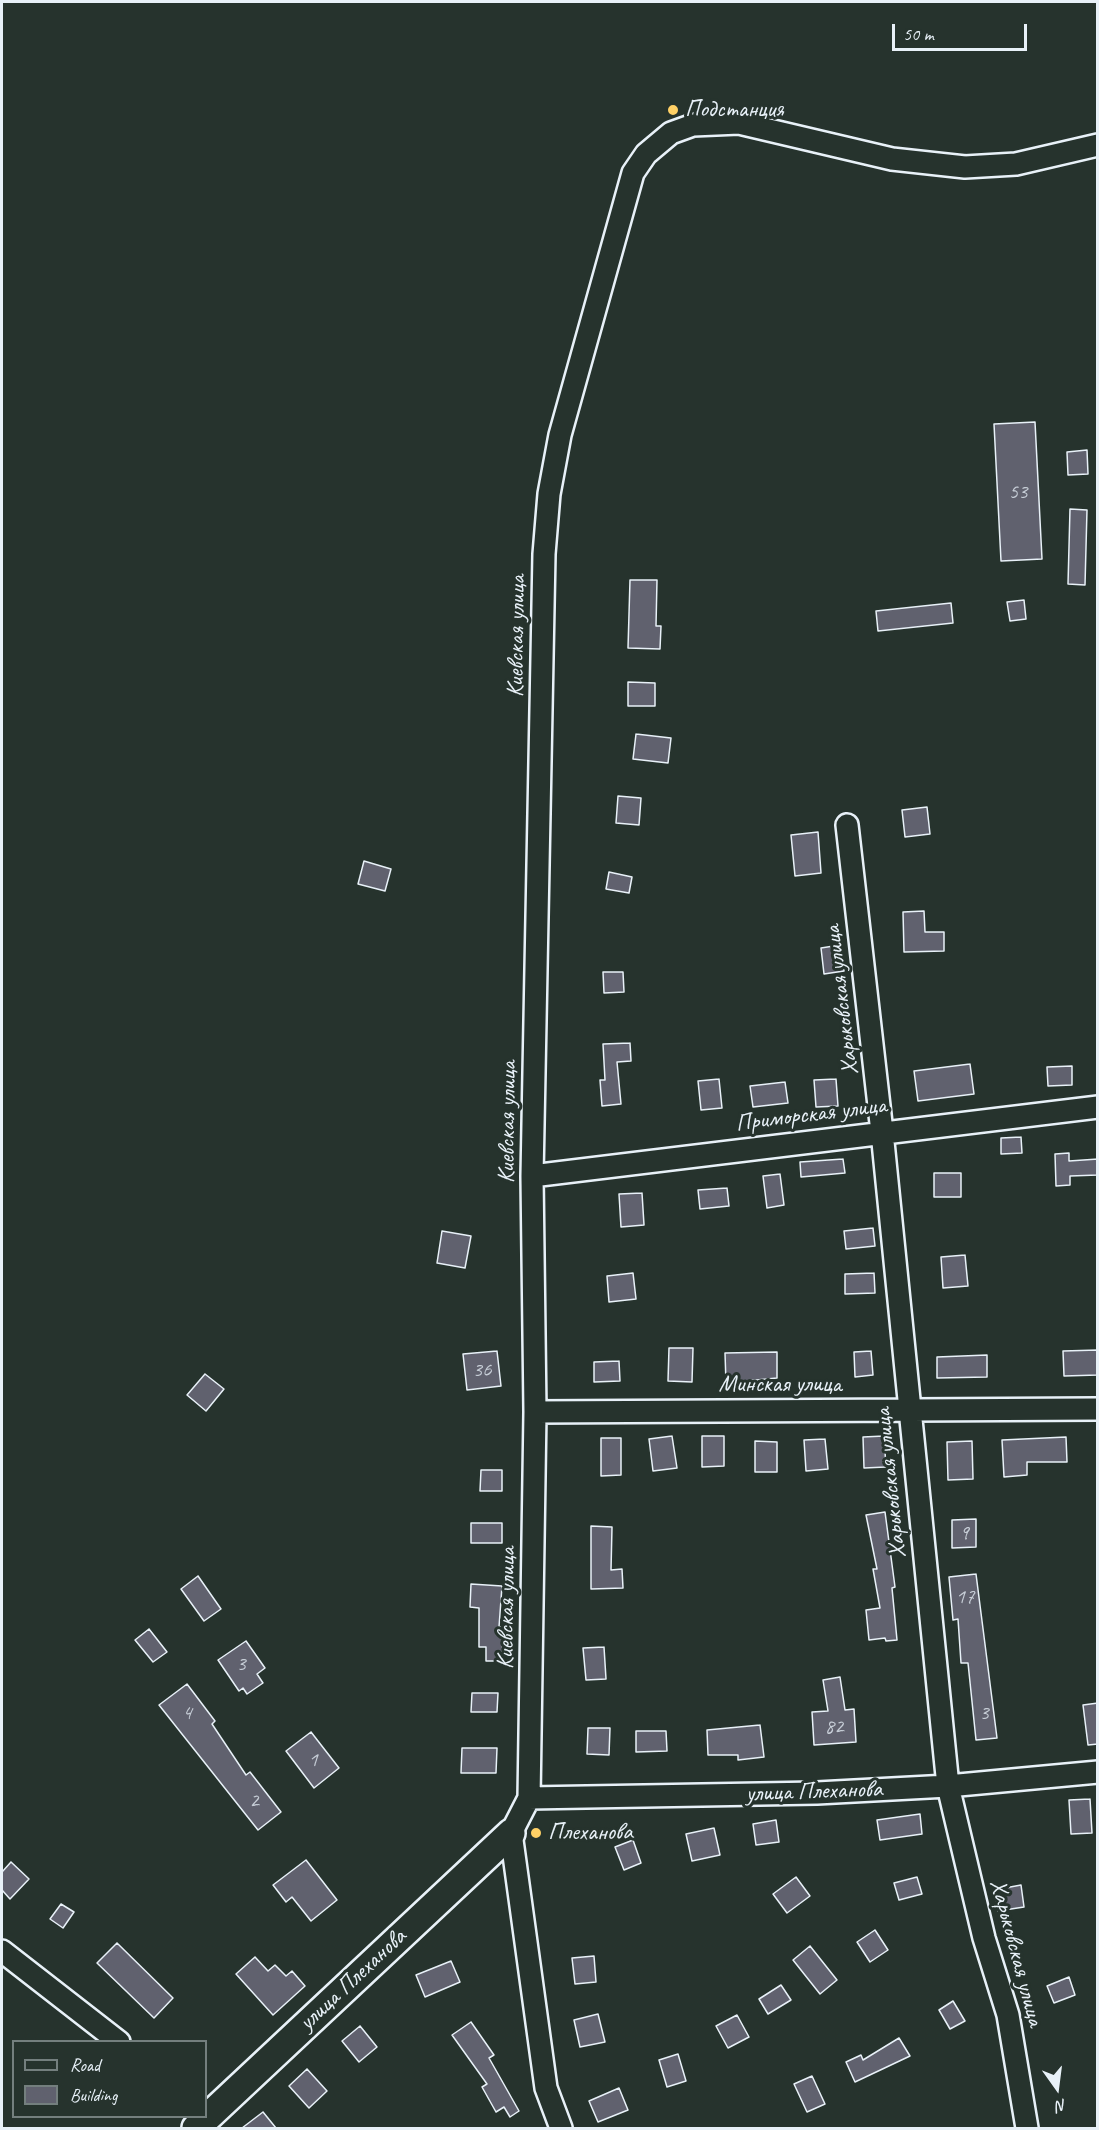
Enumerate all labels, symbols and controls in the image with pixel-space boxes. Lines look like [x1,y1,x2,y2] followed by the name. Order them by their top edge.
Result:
[895,12,1030,50] scale bar
[903,23,934,45] text: 50 m
[685,96,784,124] place label: Подстанция
[666,103,680,117] marker: Подстанция
[1009,479,1027,505] house number: 53
[502,575,532,697] street label: Киевская улица
[819,923,865,1077] street label: Харьковская улица
[493,1061,523,1183] street label: Киевская улица
[734,1091,888,1139] street label: Приморская улица
[473,1357,491,1383] house number: 36
[719,1371,841,1399] street label: Минская улица
[869,1407,913,1559] street label: Харьковская улица
[959,1520,969,1546] house number: 9
[492,1547,522,1669] street label: Киевская улица
[956,1584,974,1610] house number: 17
[236,1651,246,1677] house number: 3
[182,1700,192,1726] house number: 4
[979,1700,989,1726] house number: 3
[825,1714,843,1740] house number: 82
[308,1747,318,1773] house number: 1
[745,1775,883,1809] street label: улица Плеханова
[249,1788,259,1814] house number: 2
[548,1819,633,1847] place label: Плеханова
[529,1826,543,1840] marker: Плеханова
[983,1876,1049,2030] street label: Харьковская улица
[293,1923,413,2037] street label: улица Плеханова
[12,2040,207,2118] legend
[70,2054,100,2076] text: Road
[1027,2058,1087,2118] north arrow
[70,2084,117,2106] text: Building
[1054,2095,1069,2116] text: N

